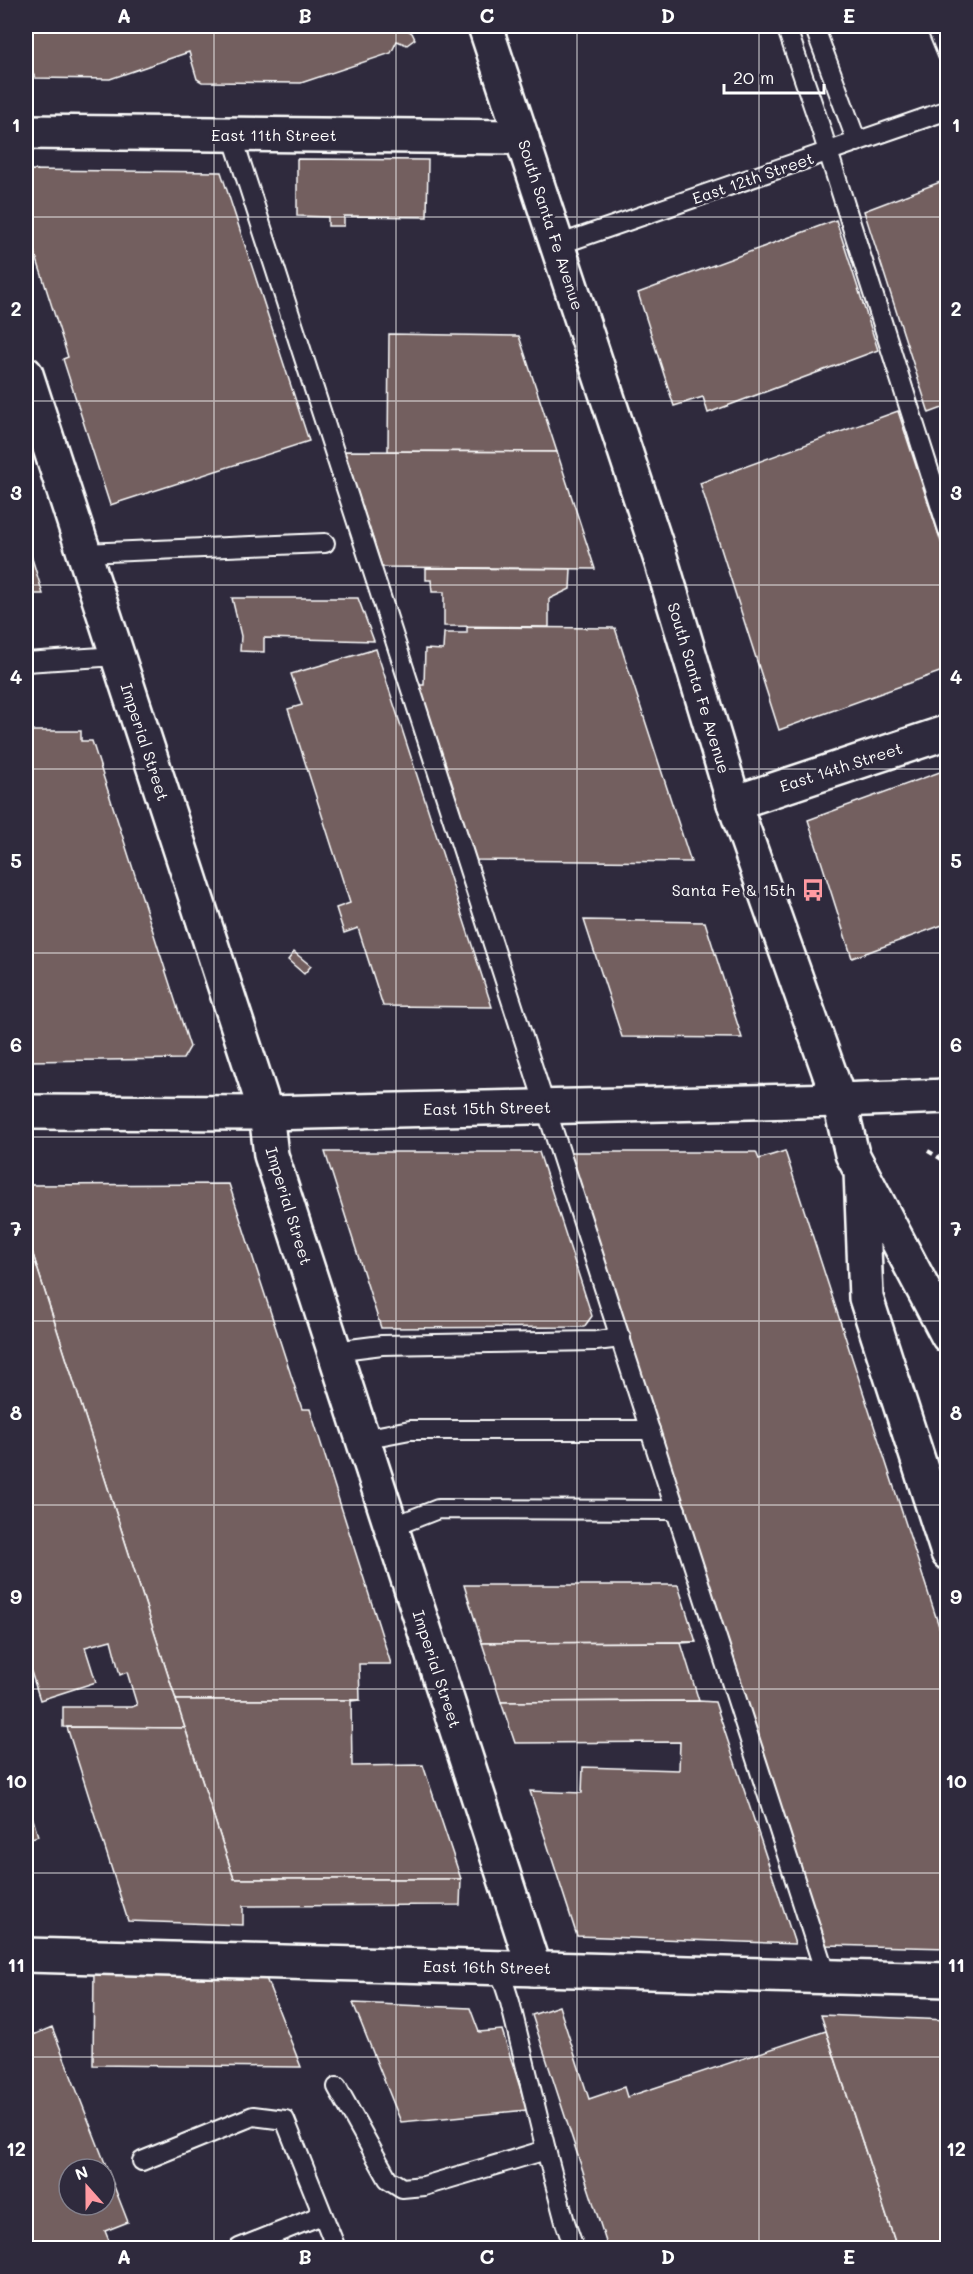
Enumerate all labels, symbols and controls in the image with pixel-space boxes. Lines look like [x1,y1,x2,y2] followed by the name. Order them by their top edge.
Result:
[117,2,131,28] text: A
[298,2,312,28] text: B
[480,2,495,28] text: C
[661,2,675,28] text: D
[843,2,855,28] text: E
[724,57,824,95] scale bar
[733,65,774,89] text: 20 m
[12,111,20,137] text: 1
[952,111,960,137] text: 1
[211,124,337,145] street label: East 11th Street
[514,137,589,313] street label: South Santa Fe Avenue
[689,147,816,208] street label: East 12th Street
[10,295,22,321] text: 2
[950,295,962,321] text: 2
[10,479,22,505] text: 3
[950,479,962,505] text: 3
[663,600,736,776] street label: South Santa Fe Avenue
[10,663,23,689] text: 4
[950,663,963,689] text: 4
[117,680,174,803] street label: Imperial Street
[777,737,905,796] street label: East 14th Street
[10,847,22,873] text: 5
[950,847,962,873] text: 5
[800,877,826,903] bus stop icon: Santa Fe & 15th
[672,879,795,900] place label: Santa Fe & 15th
[10,1031,22,1057] text: 6
[950,1031,962,1057] text: 6
[423,1096,551,1119] street label: East 15th Street
[262,1144,317,1267] street label: Imperial Street
[10,1215,22,1241] text: 7
[950,1215,962,1241] text: 7
[10,1399,22,1425] text: 8
[950,1399,962,1425] text: 8
[10,1583,22,1609] text: 9
[950,1583,962,1609] text: 9
[409,1607,466,1730] street label: Imperial Street
[5,1767,27,1793] text: 10
[945,1767,967,1793] text: 10
[7,1951,25,1977] text: 11
[947,1951,965,1977] text: 11
[423,1955,551,1978] street label: East 16th Street
[6,2135,26,2161] text: 12
[946,2135,966,2161] text: 12
[57,2157,117,2217] north arrow
[72,2161,91,2185] text: N
[117,2243,131,2269] text: A
[298,2243,312,2269] text: B
[480,2243,495,2269] text: C
[661,2243,675,2269] text: D
[843,2243,855,2269] text: E

